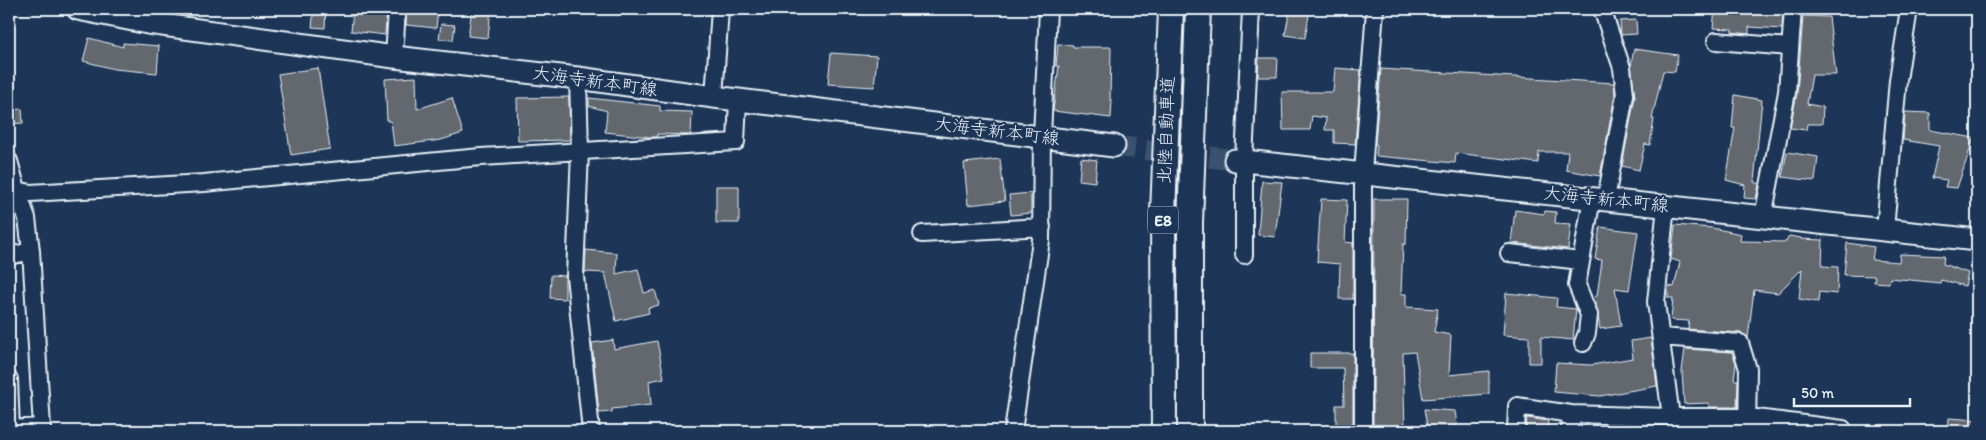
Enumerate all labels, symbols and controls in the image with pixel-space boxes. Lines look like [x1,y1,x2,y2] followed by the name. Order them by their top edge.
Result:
[531,61,659,101] street label: 大海寺新本町線
[1153,76,1179,184] street label: 北陸自動車道
[933,112,1061,150] street label: 大海寺新本町線
[1542,181,1670,217] street label: 大海寺新本町線
[1148,206,1178,234] road number: E8
[1794,375,1910,407] scale bar
[1801,384,1834,402] text: 50 m

